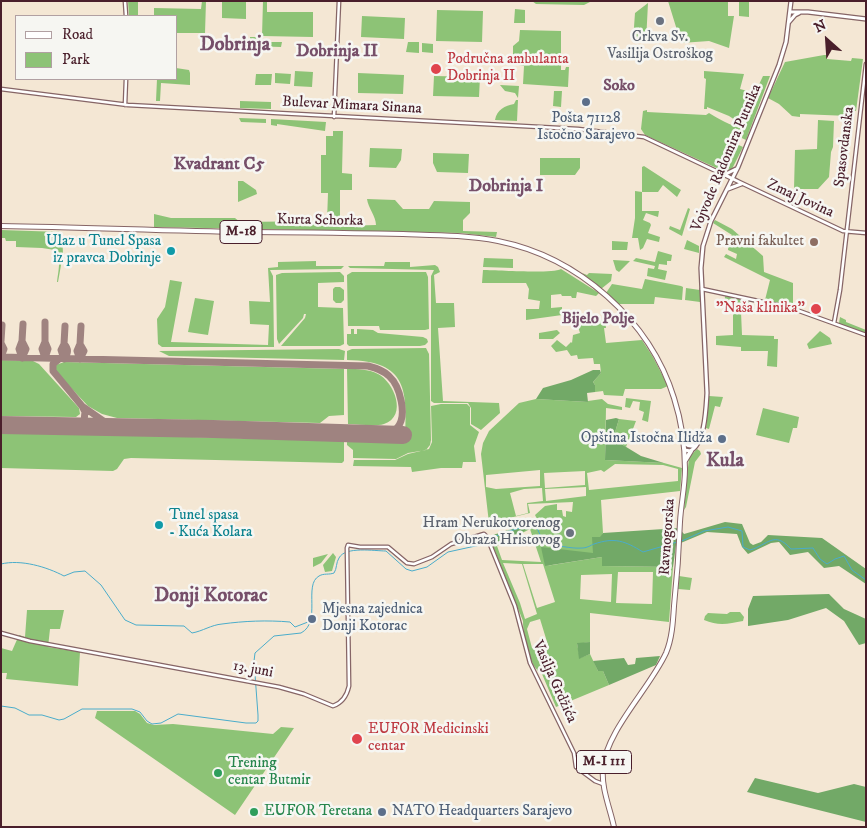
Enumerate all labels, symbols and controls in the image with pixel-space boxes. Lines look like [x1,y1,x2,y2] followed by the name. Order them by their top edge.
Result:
[15,15,178,80] legend
[654,15,666,27] marker: Crkva Sv. Vasilija Ostroškog
[802,15,852,65] north arrow
[811,16,830,37] text: N
[62,25,93,44] text: Road
[607,29,713,64] place label: Crkva Sv. Vasilija Ostroškog
[200,34,270,58] district label: Dobrinja
[296,41,378,63] district label: Dobrinja II
[62,50,90,69] text: Park
[447,51,569,86] place label: Područna ambulanta Dobrinja II
[429,62,443,76] marker: Područna ambulanta Dobrinja II
[603,77,635,97] district label: Soko
[688,82,766,234] street label: Vojvode Radomira Putnika
[282,93,422,119] street label: Bulevar Mimara Sinana
[580,96,592,108] marker: Pošta 71128 Istočno Sarajevo
[831,106,859,188] street label: Spasovdanska
[537,110,635,145] place label: Pošta 71128 Istočno Sarajevo
[174,154,264,176] district label: Kvadrant C5
[469,176,543,198] district label: Dobrinja I
[764,176,836,222] street label: Zmaj Jovina
[277,211,363,231] street label: Kurta Schorka
[220,220,262,243] road number: M-18
[46,233,161,268] place label: Ulaz u Tunel Spasa iz pravca Dobrinje
[716,233,804,251] place label: Pravni fakultet
[808,236,820,248] marker: Pravni fakultet
[165,245,177,257] marker: Ulaz u Tunel Spasa iz pravca Dobrinje
[716,300,805,318] place label: "Naša klinika"
[809,302,823,316] marker: "Naša klinika"
[562,310,634,330] district label: Bijelo Polje
[581,430,712,448] place label: Opština Istočna Ilidža
[716,433,728,445] marker: Opština Istočna Ilidža
[706,450,744,474] district label: Kula
[656,498,680,576] street label: Ravnogorska
[169,507,252,542] place label: Tunel spasa - Kuća Kolara
[423,515,560,550] place label: Hram Nerukotvorenog Obraza Hristovog
[153,519,165,531] marker: Tunel spasa - Kuća Kolara
[564,527,576,539] marker: Hram Nerukotvorenog Obraza Hristovog
[154,585,268,609] district label: Donji Kotorac
[322,601,423,636] place label: Mjesna zajednica Donji Kotorac
[306,613,318,625] marker: Mjesna zajednica Donji Kotorac
[528,638,580,726] street label: Vasilja Grdžića
[232,658,274,682] street label: 13. juni
[368,721,489,756] place label: EUFOR Medicinski centar
[350,732,364,746] marker: EUFOR Medicinski centar
[576,750,632,774] road number: M-I 111
[228,755,311,790] place label: Trening centar Butmir
[212,767,224,779] marker: Trening centar Butmir
[264,803,372,821] place label: EUFOR Teretana
[392,803,572,821] place label: NATO Headquarters Sarajevo
[248,806,260,818] marker: EUFOR Teretana
[376,806,388,818] marker: NATO Headquarters Sarajevo

